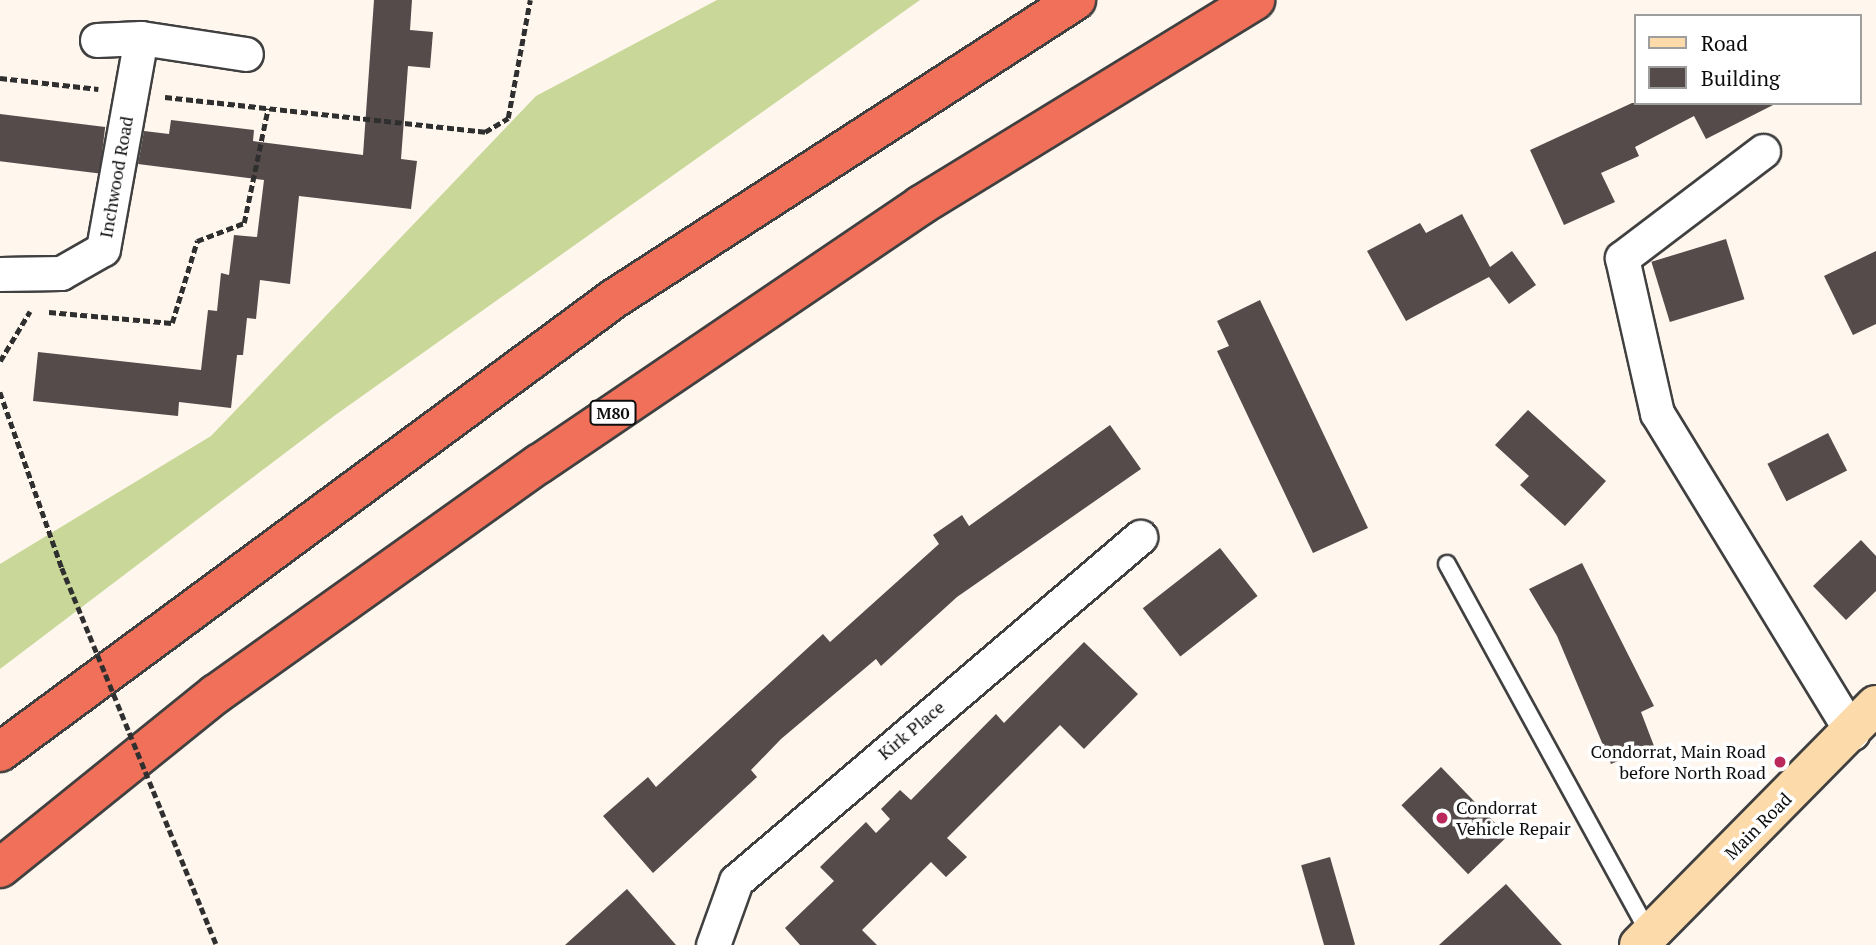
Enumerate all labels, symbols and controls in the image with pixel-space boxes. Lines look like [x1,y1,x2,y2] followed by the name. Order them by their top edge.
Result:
[1634,14,1862,105] legend
[1701,29,1748,57] text: Road
[1701,64,1780,92] text: Building
[95,114,137,240] street label: Inchwood Road
[588,400,638,426] road number: M80
[873,696,949,764] street label: Kirk Place
[1590,741,1766,784] place label: Condorrat, Main Road before North Road
[1772,754,1788,770] marker: Condorrat, Main Road before North Road
[1720,788,1796,864] street label: Main Road
[1456,797,1571,840] place label: Condorrat Vehicle Repair
[1434,810,1450,826] marker: Condorrat Vehicle Repair

